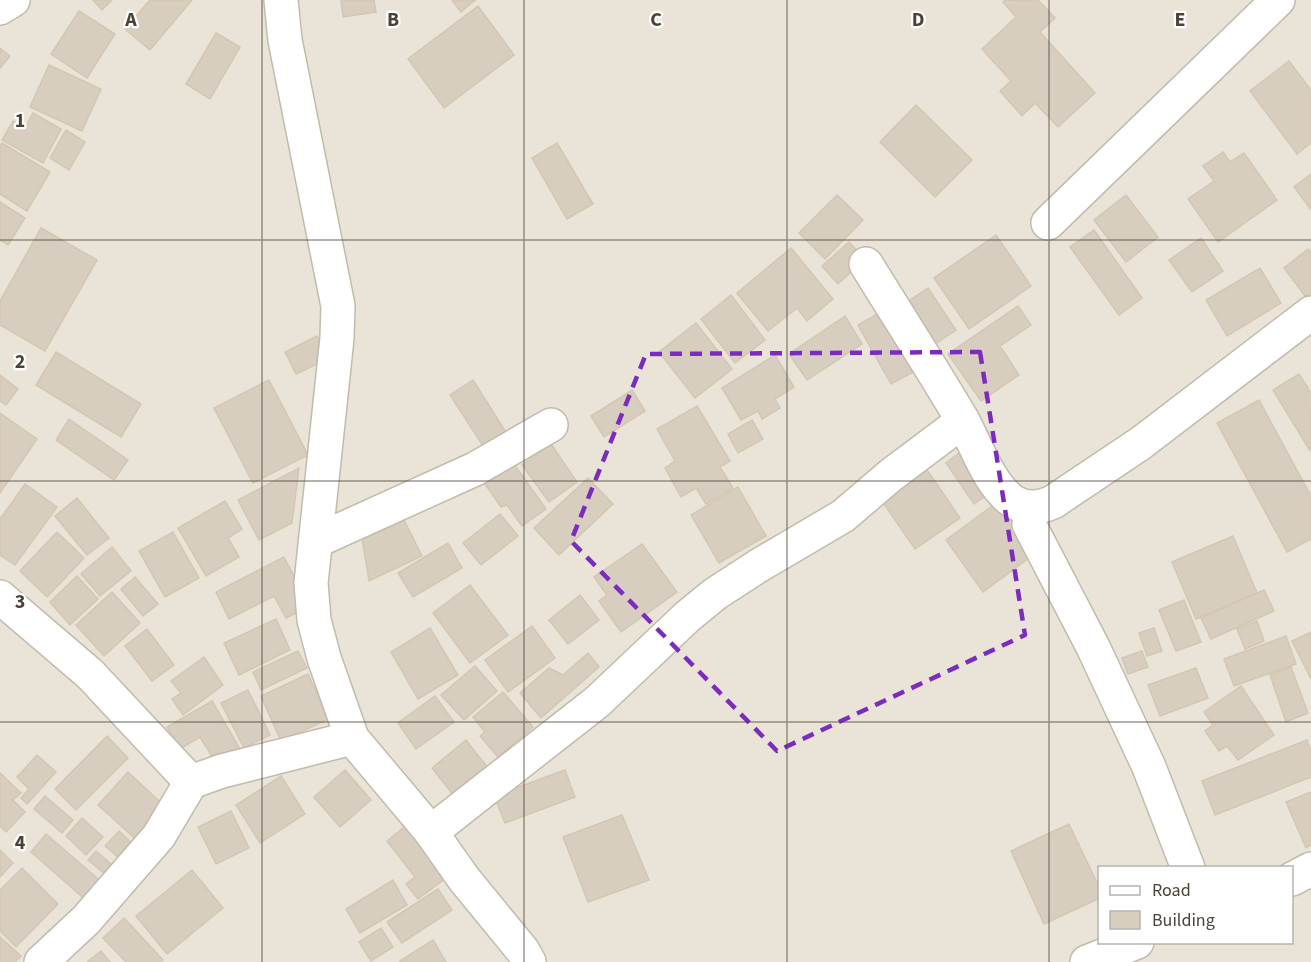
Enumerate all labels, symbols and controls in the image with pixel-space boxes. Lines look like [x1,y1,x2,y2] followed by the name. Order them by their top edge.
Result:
[124,6,137,34] text: A
[387,6,399,34] text: B
[650,6,662,34] text: C
[912,6,924,34] text: D
[1175,6,1185,34] text: E
[15,107,25,135] text: 1
[15,348,25,376] text: 2
[15,588,25,616] text: 3
[15,829,26,857] text: 4
[1098,866,1293,944] legend
[1152,878,1191,903] text: Road
[1152,908,1215,933] text: Building

